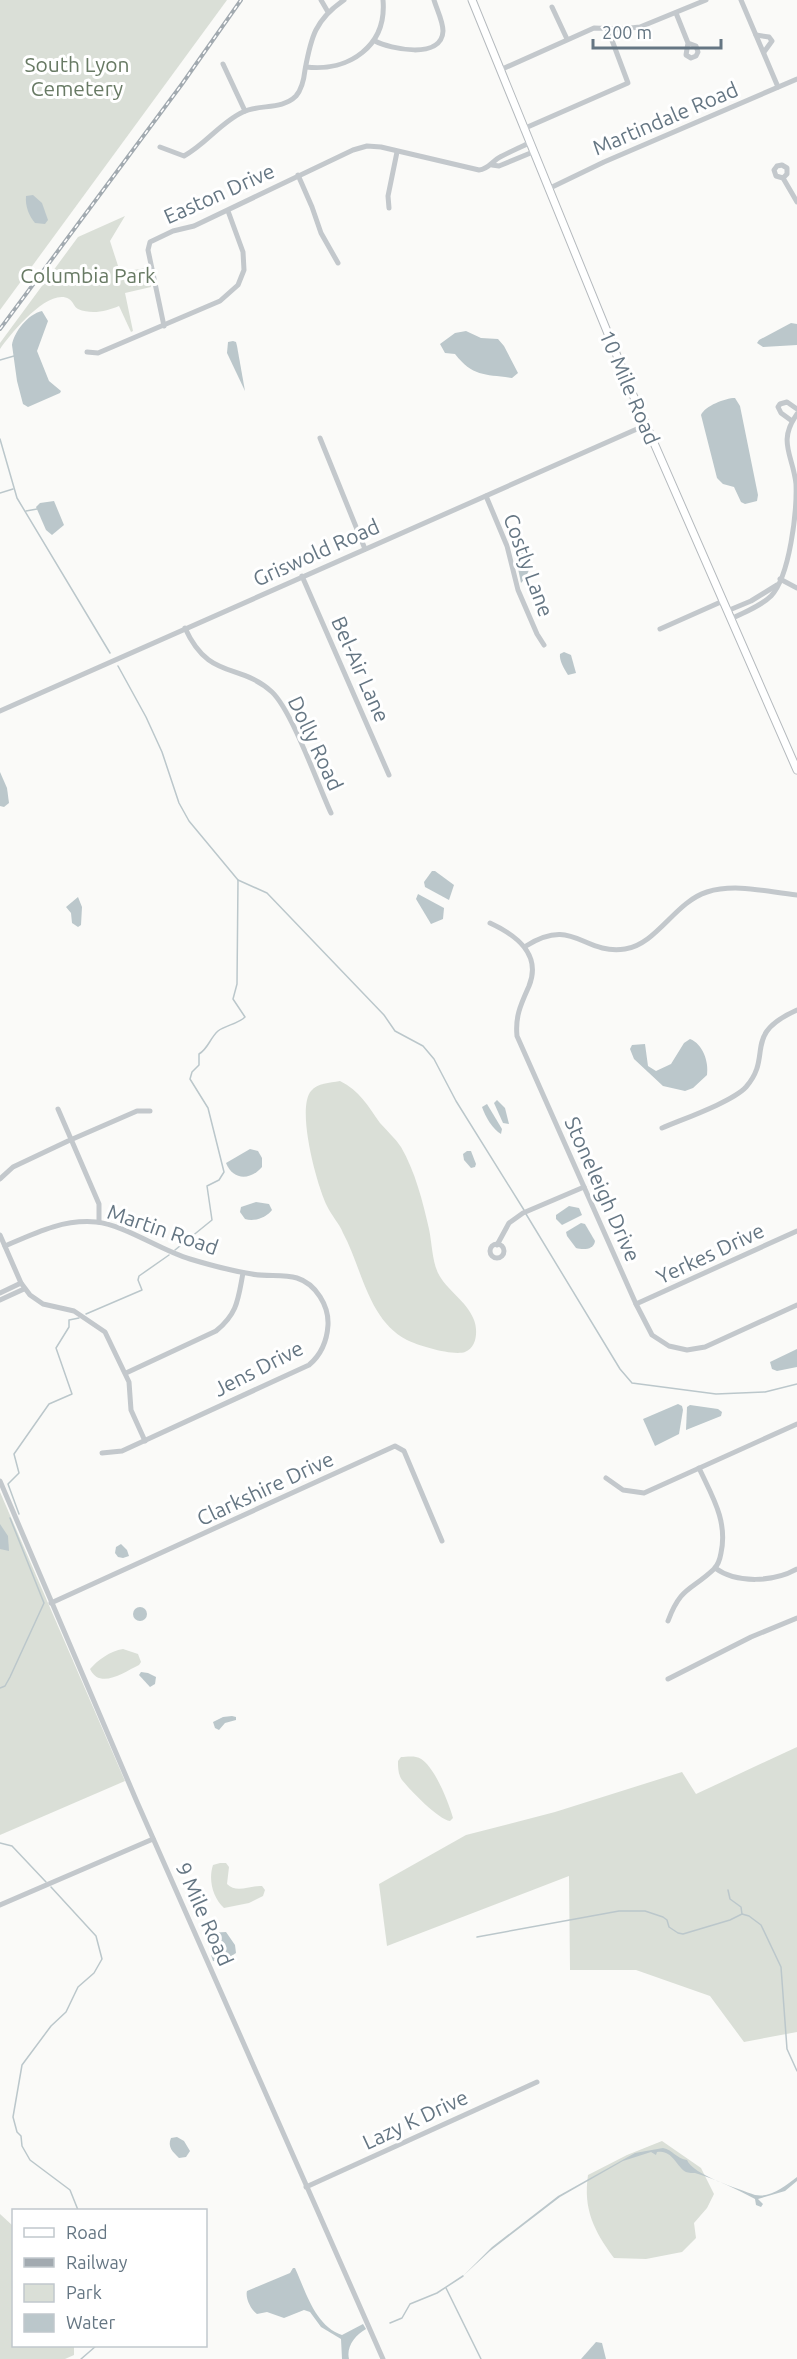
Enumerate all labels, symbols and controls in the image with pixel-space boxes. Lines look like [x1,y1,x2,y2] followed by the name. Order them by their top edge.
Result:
[593,12,720,50] scale bar
[602,22,652,42] text: 200 m
[24,52,130,100] park label: South Lyon Cemetery
[589,77,741,159] street label: Martindale Road
[160,158,278,228] street label: Easton Drive
[20,263,156,287] park label: Columbia Park
[595,326,665,448] street label: 10 Mile Road
[499,510,559,620] street label: Costly Lane
[249,513,383,591] street label: Griswold Road
[327,612,395,726] street label: Bel-Air Lane
[284,692,348,794] street label: Dolly Road
[560,1113,646,1265] street label: Stoneleigh Drive
[104,1199,222,1259] street label: Martin Road
[652,1218,768,1288] street label: Yerkes Drive
[209,1335,307,1401] street label: Jens Drive
[193,1446,337,1530] street label: Clarkshire Drive
[172,1859,238,1969] street label: 9 Mile Road
[359,2084,471,2154] street label: Lazy K Drive
[12,2209,207,2347] legend
[66,2222,108,2242] text: Road
[66,2252,128,2272] text: Railway
[66,2282,102,2302] text: Park
[66,2312,116,2332] text: Water

